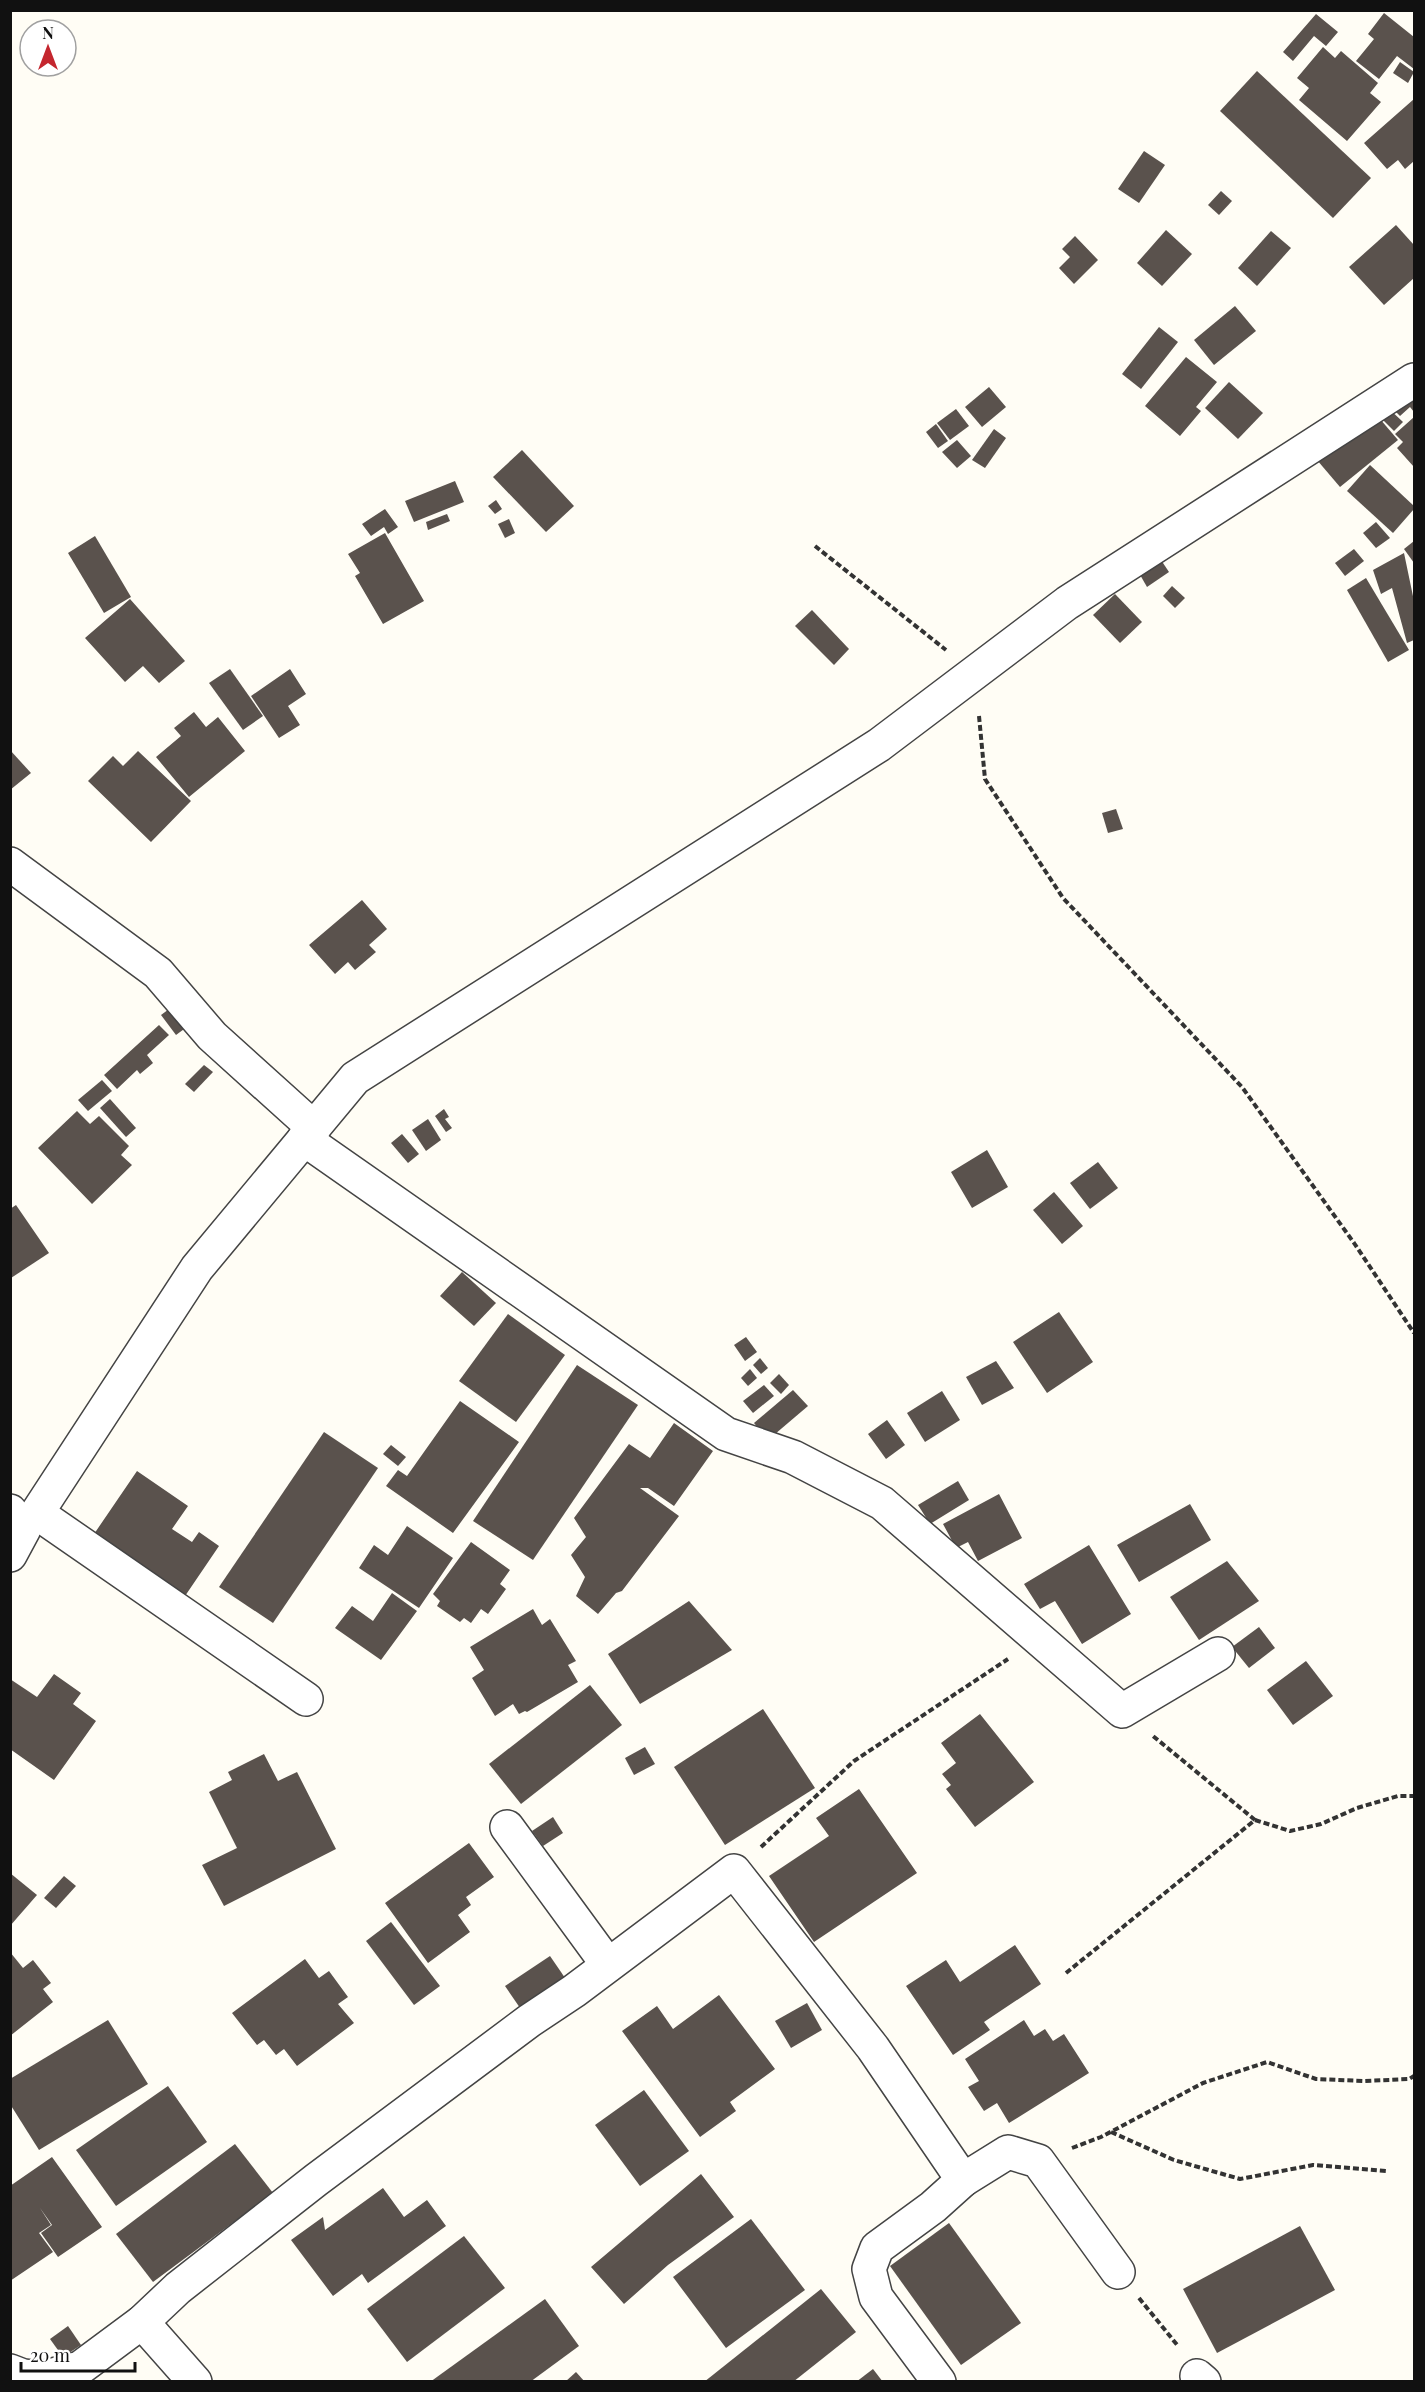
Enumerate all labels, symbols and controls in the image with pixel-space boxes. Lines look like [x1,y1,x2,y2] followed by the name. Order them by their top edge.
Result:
[18,18,78,78] north arrow
[42,22,54,43] text: N
[21,2335,135,2373] scale bar
[30,2343,70,2367] text: 20 m

